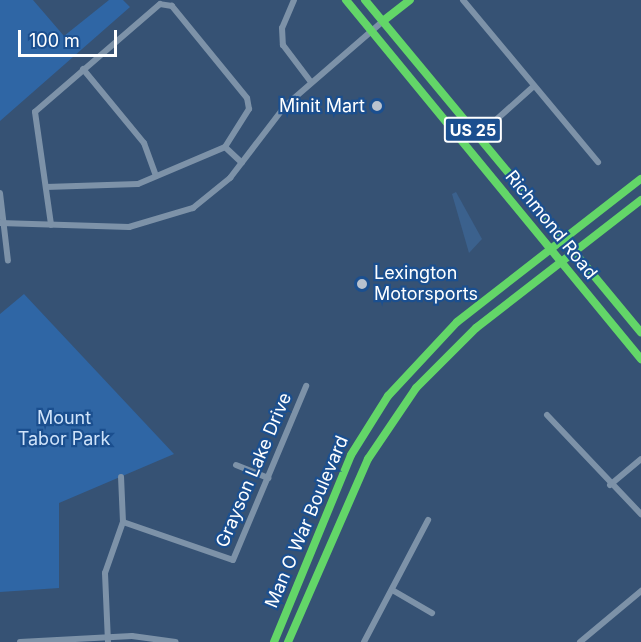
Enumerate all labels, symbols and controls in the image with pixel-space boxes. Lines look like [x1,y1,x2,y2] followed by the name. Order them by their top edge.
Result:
[21,18,120,56] scale bar
[29,30,80,51] text: 100 m
[279,95,365,117] place label: Minit Mart
[370,99,384,113] marker: Minit Mart
[443,117,503,143] road number: US 25
[501,166,601,284] street label: Richmond Road
[374,263,478,306] place label: Lexington Motorsports
[355,277,369,291] marker: Lexington Motorsports
[212,389,296,551] street label: Grayson Lake Drive
[18,408,110,450] park label: Mount Tabor Park
[261,433,353,611] street label: Man O War Boulevard

